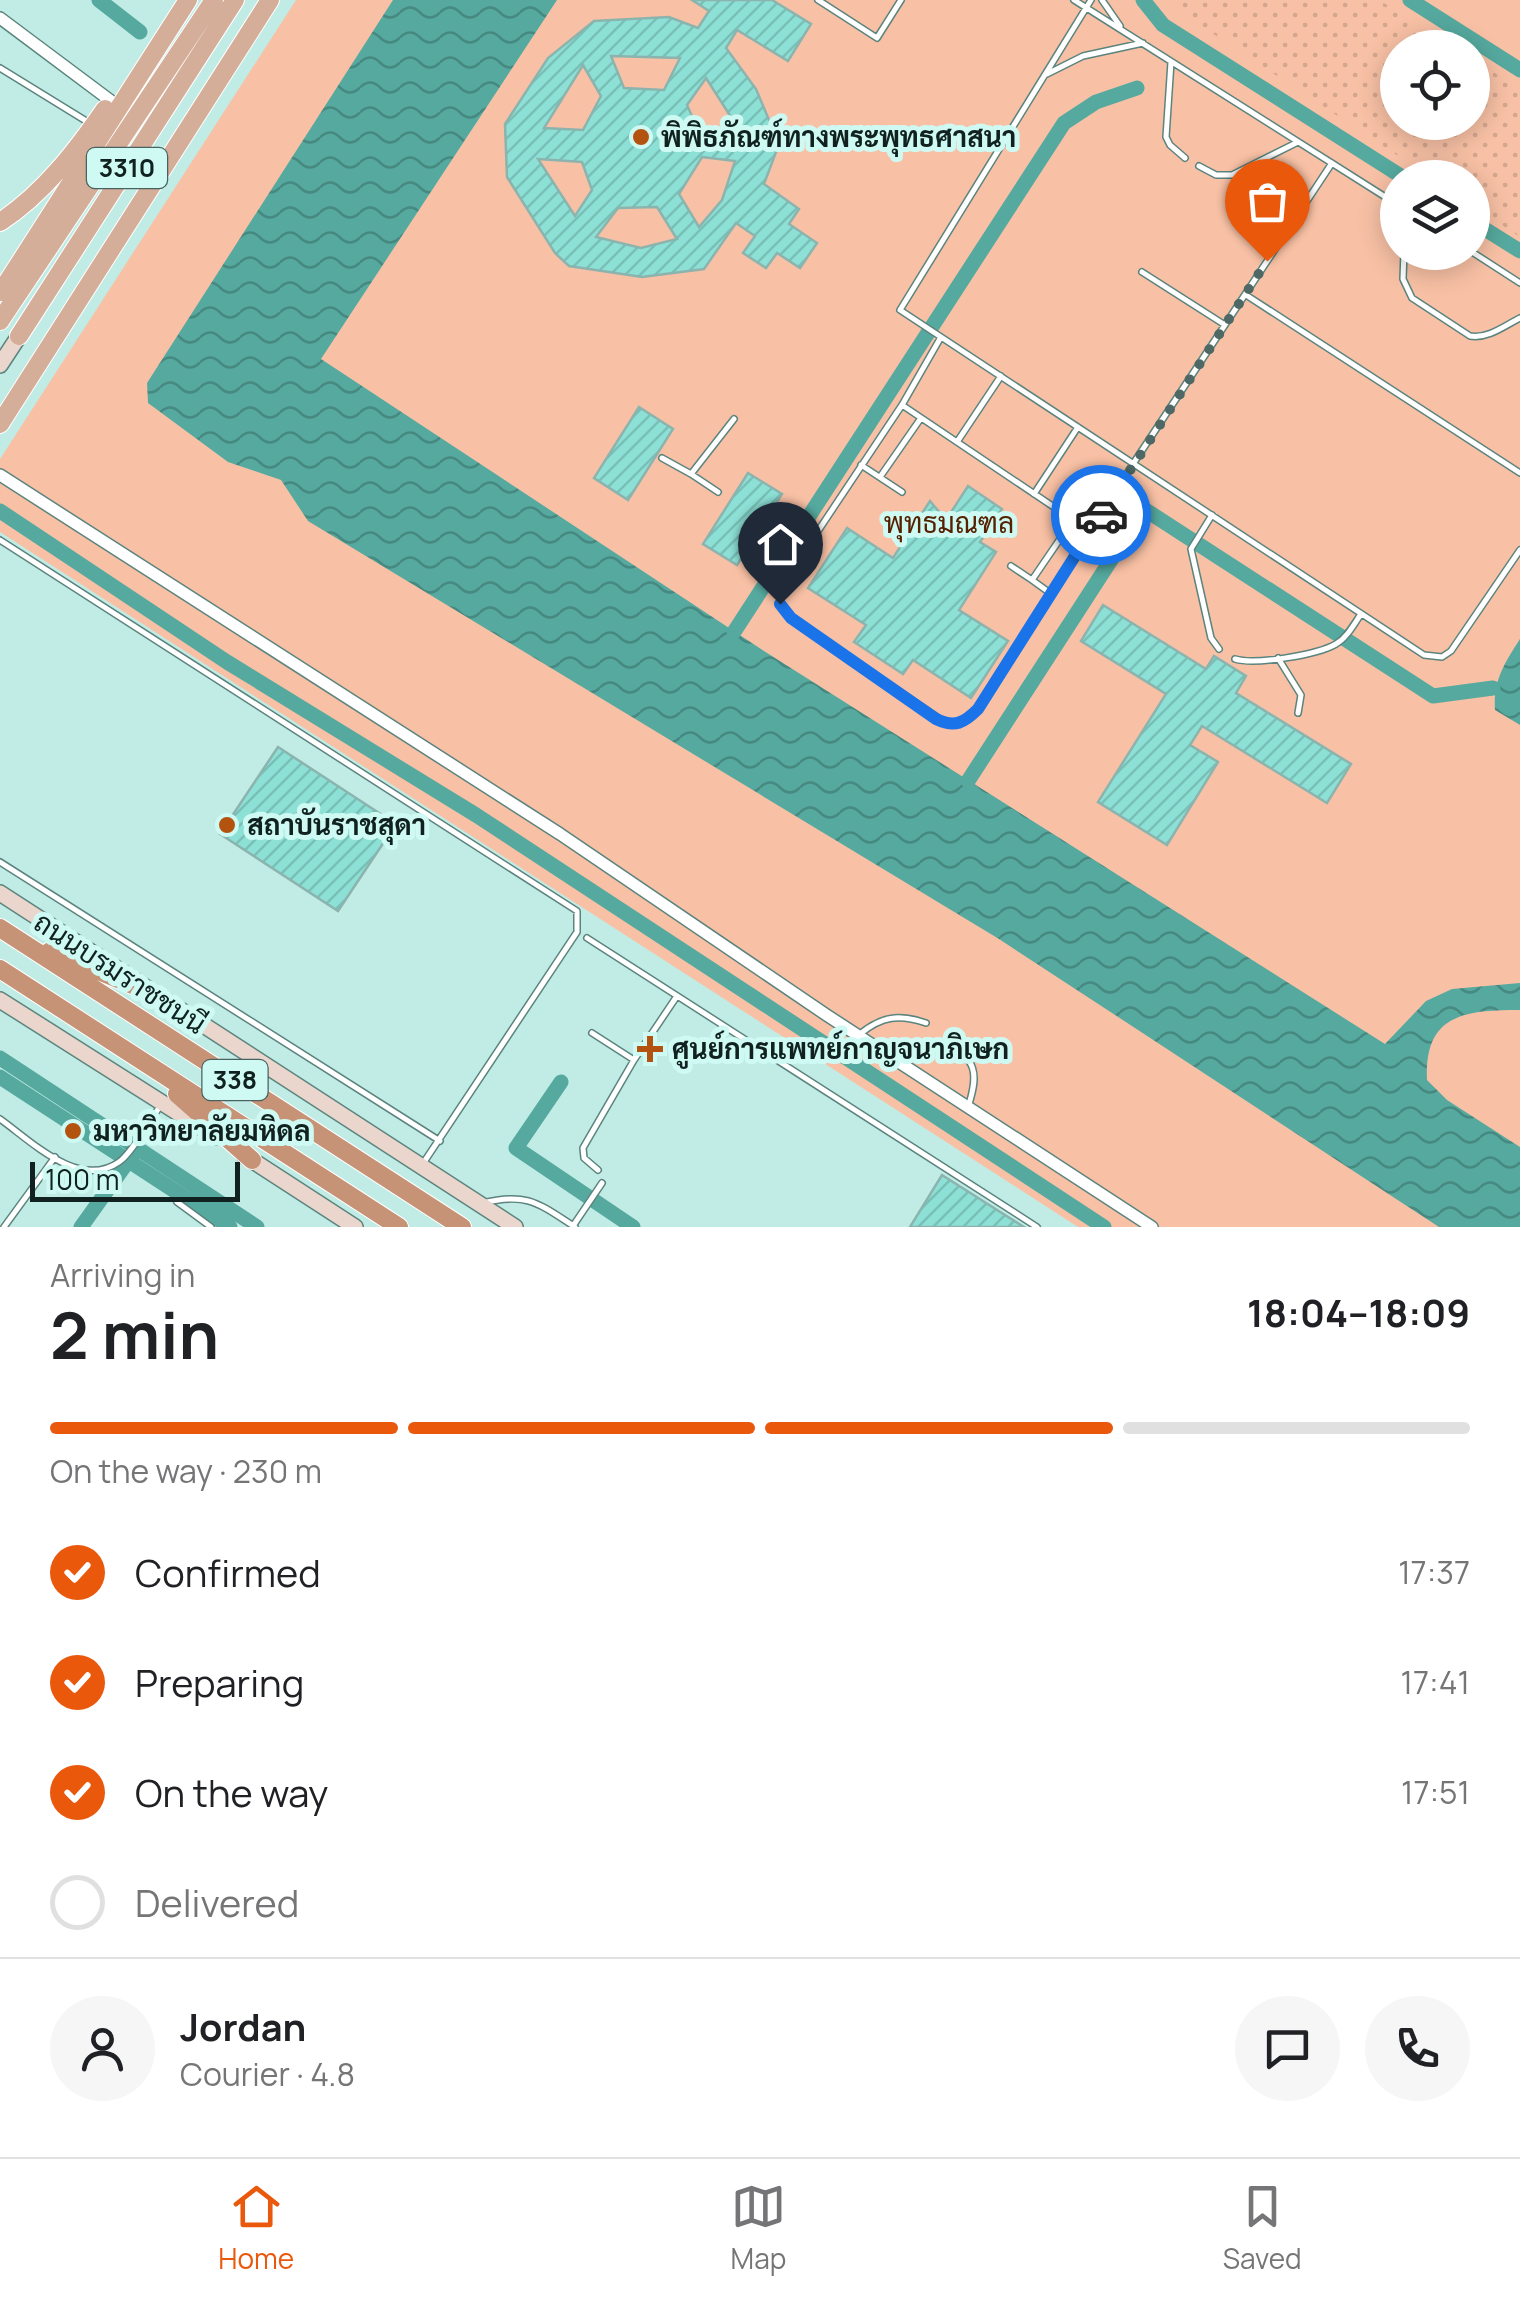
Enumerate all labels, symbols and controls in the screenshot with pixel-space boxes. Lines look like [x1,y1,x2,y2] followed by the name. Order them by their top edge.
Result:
[1380,30,1490,270] map controls
[1380,30,1490,140] button: locate
[661,117,1016,157] place label: พิพิธภัณฑ์ทางพระพุทธศาสนา
[630,126,652,148] marker: พิพิธภัณฑ์ทางพระพุทธศาสนา
[87,148,167,188] road number: 3310
[1225,159,1310,262] pin
[1380,160,1490,270] button: layers
[1240,174,1295,229] icon: bag
[1051,465,1151,565] courier
[1074,488,1129,543] icon: car
[738,502,823,605] pin
[884,503,1014,543] park label: พุทธมณฑล
[753,517,808,572] icon: home
[247,805,426,845] place label: สถาบันราชสุดา
[216,814,238,836] marker: สถาบันราชสุดา
[27,902,214,1042] street label: ถนนบรมราชชนนี
[672,1029,1009,1069] place label: ศูนย์การแพทย์กาญจนาภิเษก
[637,1036,663,1062] marker: ศูนย์การแพทย์กาญจนาภิเษก
[202,1060,268,1100] road number: 338
[93,1111,311,1149] place label: มหาวิทยาลัยมหิดล
[62,1120,84,1142] marker: มหาวิทยาลัยมหิดล
[30,1157,240,1202] scale bar
[45,1160,119,1198] text: 100 m
[50,1253,195,1297] text: Arriving in
[1247,1286,1470,1338] text: 18:04–18:09
[50,1290,219,1379] text: 2 min
[50,1449,322,1493] text: On the way · 230 m
[50,1545,105,1600] icon: check
[135,1546,321,1598] text: Confirmed
[1398,1550,1470,1594] text: 17:37
[50,1655,105,1710] icon: check
[135,1656,304,1708] text: Preparing
[1401,1660,1470,1704] text: 17:41
[50,1765,105,1820] icon: check
[135,1766,328,1818] text: On the way
[1401,1770,1470,1814] text: 17:51
[135,1876,299,1928] text: Delivered
[50,1996,155,2101] button: person
[1235,1996,1340,2101] button: chat
[1365,1996,1470,2101] button: phone
[180,2000,306,2052] text: Jordan
[180,2052,355,2096] text: Courier · 4.8
[218,2179,294,2277] tab: Home
[731,2179,786,2277] tab: Map
[1223,2179,1302,2277] tab: Saved

